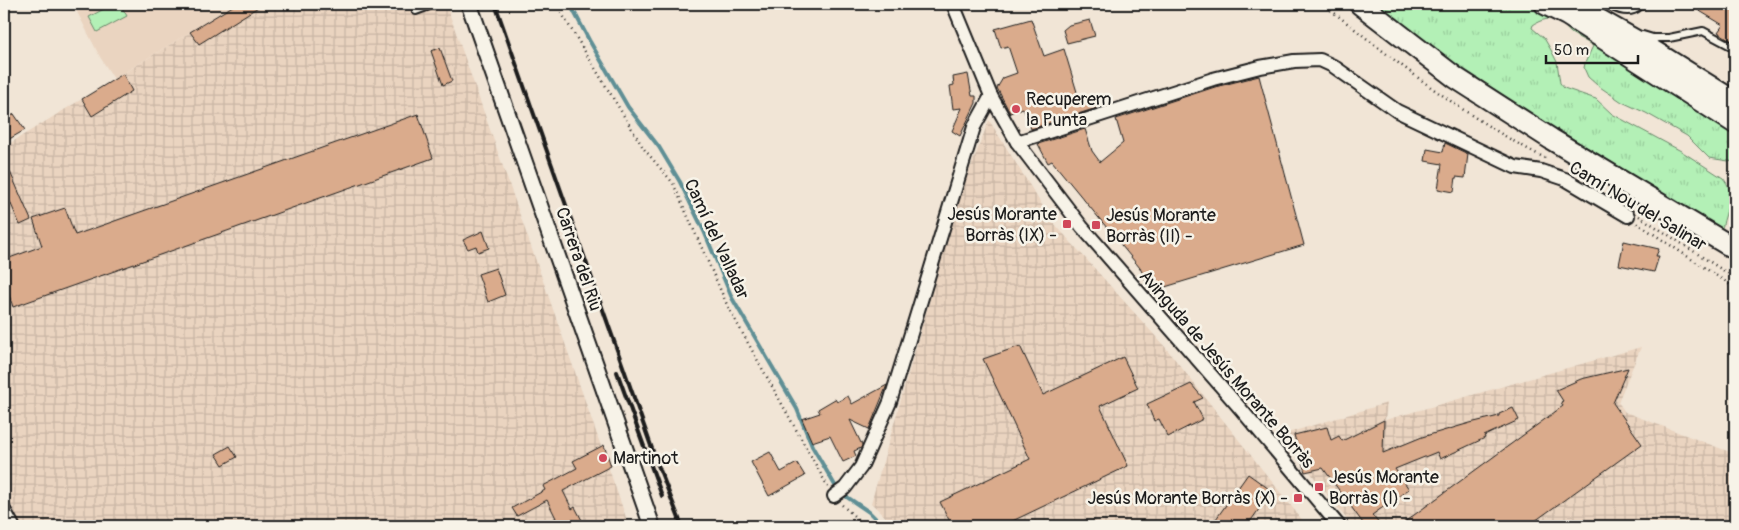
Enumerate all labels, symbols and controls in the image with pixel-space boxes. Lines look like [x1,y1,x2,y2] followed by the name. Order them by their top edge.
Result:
[1546,32,1639,64] scale bar
[1554,41,1589,60] text: 50 m
[1026,88,1112,132] place label: Recuperem la Punta
[1010,103,1022,115] marker: Recuperem la Punta
[1565,156,1711,257] street label: Camí Nou del Salinar
[679,175,755,304] street label: Camí del Valladar
[947,203,1057,247] place label: Jesús Morante Borràs (IX) -
[550,204,607,314] street label: Carrera del Riu
[1106,204,1216,248] place label: Jesús Morante Borràs (II) -
[1061,218,1073,230] marker: Jesús Morante Borràs (IX) -
[1090,219,1102,231] marker: Jesús Morante Borràs (II) -
[1134,265,1319,473] street label: Avinguda de Jesús Morante Borràs
[613,447,679,470] place label: Martinot
[597,452,609,464] marker: Martinot
[1329,466,1439,510] place label: Jesús Morante Borràs (I) -
[1313,481,1325,493] marker: Jesús Morante Borràs (I) -
[1088,487,1288,510] place label: Jesús Morante Borràs (X) -
[1292,492,1304,504] marker: Jesús Morante Borràs (X) -

